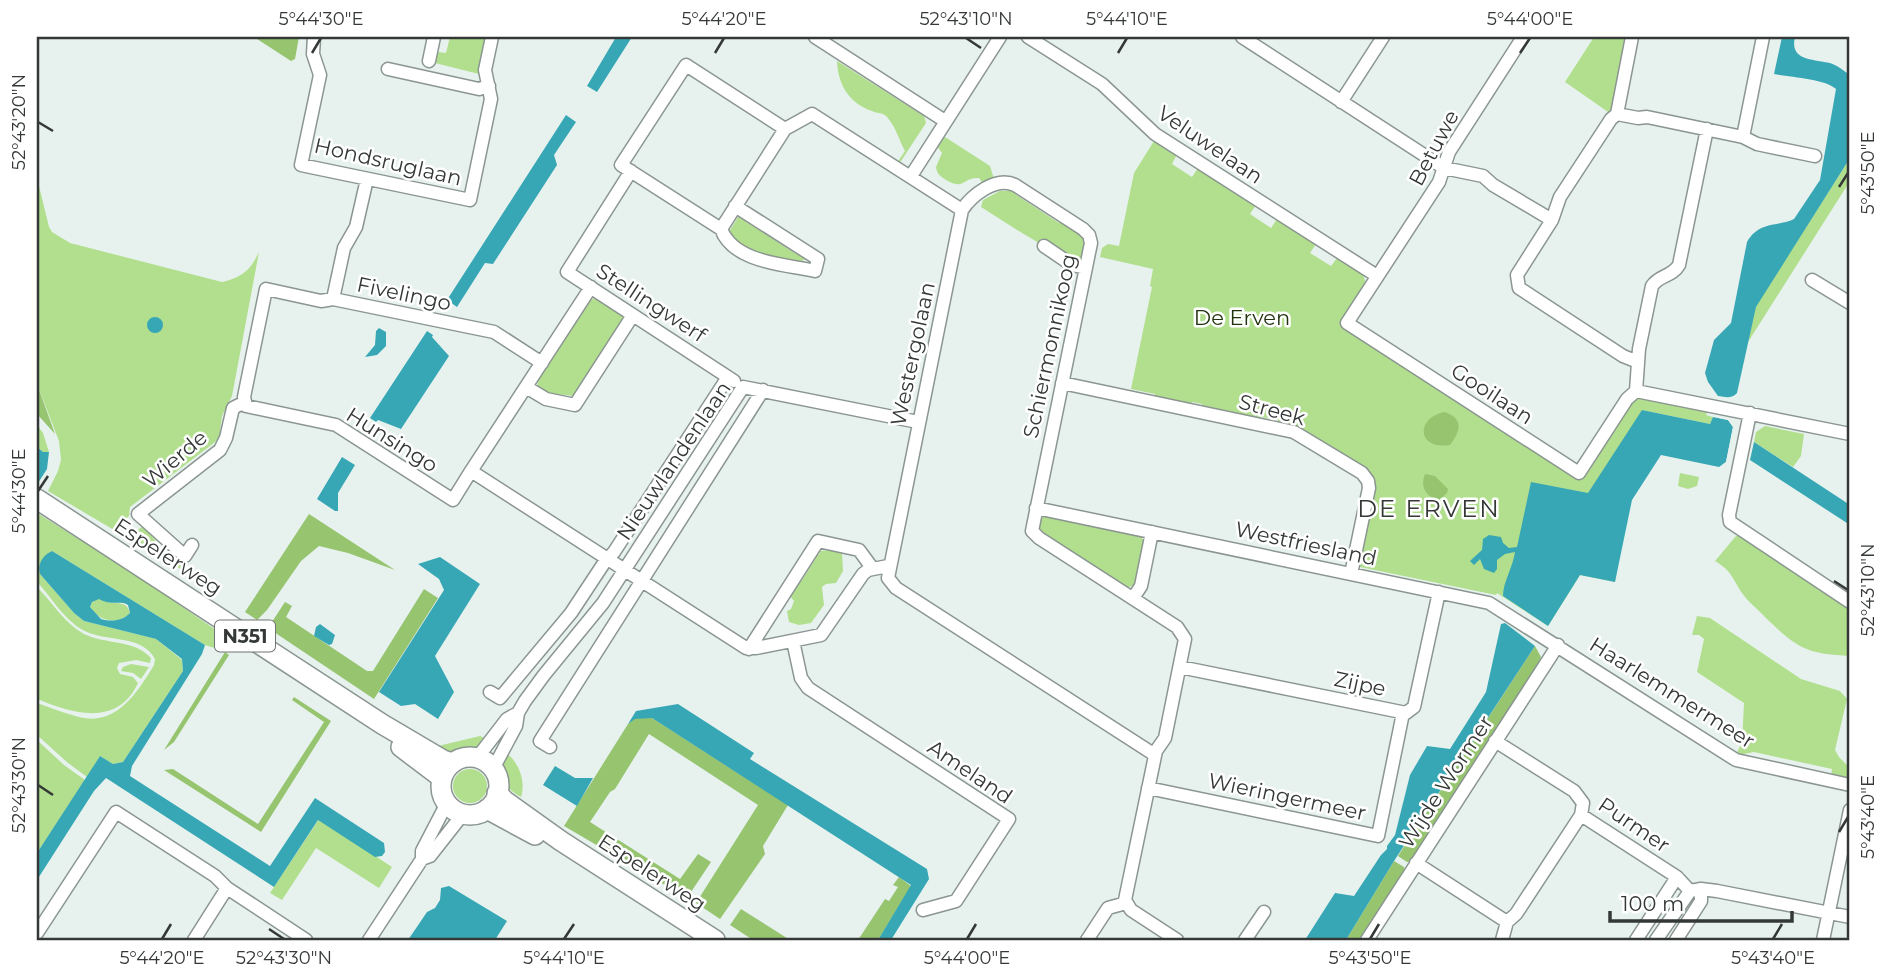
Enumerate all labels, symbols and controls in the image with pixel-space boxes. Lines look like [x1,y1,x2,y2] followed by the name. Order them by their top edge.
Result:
[279,8,363,30] text: 5°44'30"E
[681,8,767,30] text: 5°44'20"E
[919,8,1013,30] text: 52°43'10"N
[1086,8,1168,30] text: 5°44'10"E
[1487,8,1573,30] text: 5°44'00"E
[8,74,30,170] text: 52°43'20"N
[1153,100,1268,189] street label: Veluwelaan
[1403,106,1464,190] street label: Betuwe
[1857,131,1879,215] text: 5°43'50"E
[312,132,464,191] street label: Hondsruglaan
[1018,252,1081,440] street label: Schiermonnikoog
[592,258,711,348] street label: Stellingwerf
[355,271,454,316] street label: Fivelingo
[885,280,940,428] street label: Westergolaan
[1194,305,1290,330] park label: De Erven
[1447,358,1538,429] street label: Gooilaan
[611,377,736,545] street label: Nieuwlandenlaan
[1236,389,1308,430] street label: Streek
[342,402,443,477] street label: Hunsingo
[137,424,212,493] street label: Wierde
[8,449,30,533] text: 5°44'30"E
[1357,494,1501,523] district label: DE ERVEN
[110,513,227,601] street label: Espelerweg
[1233,516,1379,571] street label: Westfriesland
[1857,543,1879,637] text: 52°43'10"N
[215,621,275,652] road number: N351
[1585,632,1759,754] street label: Haarlemmermeer
[1332,666,1388,701] street label: Zijpe
[1393,710,1498,853] street label: Wijde Wormer
[923,734,1017,809] street label: Ameland
[8,737,30,833] text: 52°43'30"N
[1206,768,1368,825] street label: Wieringermeer
[1857,775,1879,859] text: 5°43'40"E
[1594,792,1675,858] street label: Purmer
[594,829,711,917] street label: Espelerweg
[1610,879,1792,923] scale bar
[1621,891,1684,916] text: 100 m
[119,947,205,969] text: 5°44'20"E
[236,947,332,969] text: 52°43'30"N
[523,947,605,969] text: 5°44'10"E
[924,947,1010,969] text: 5°44'00"E
[1328,947,1412,969] text: 5°43'50"E
[1731,947,1815,969] text: 5°43'40"E

